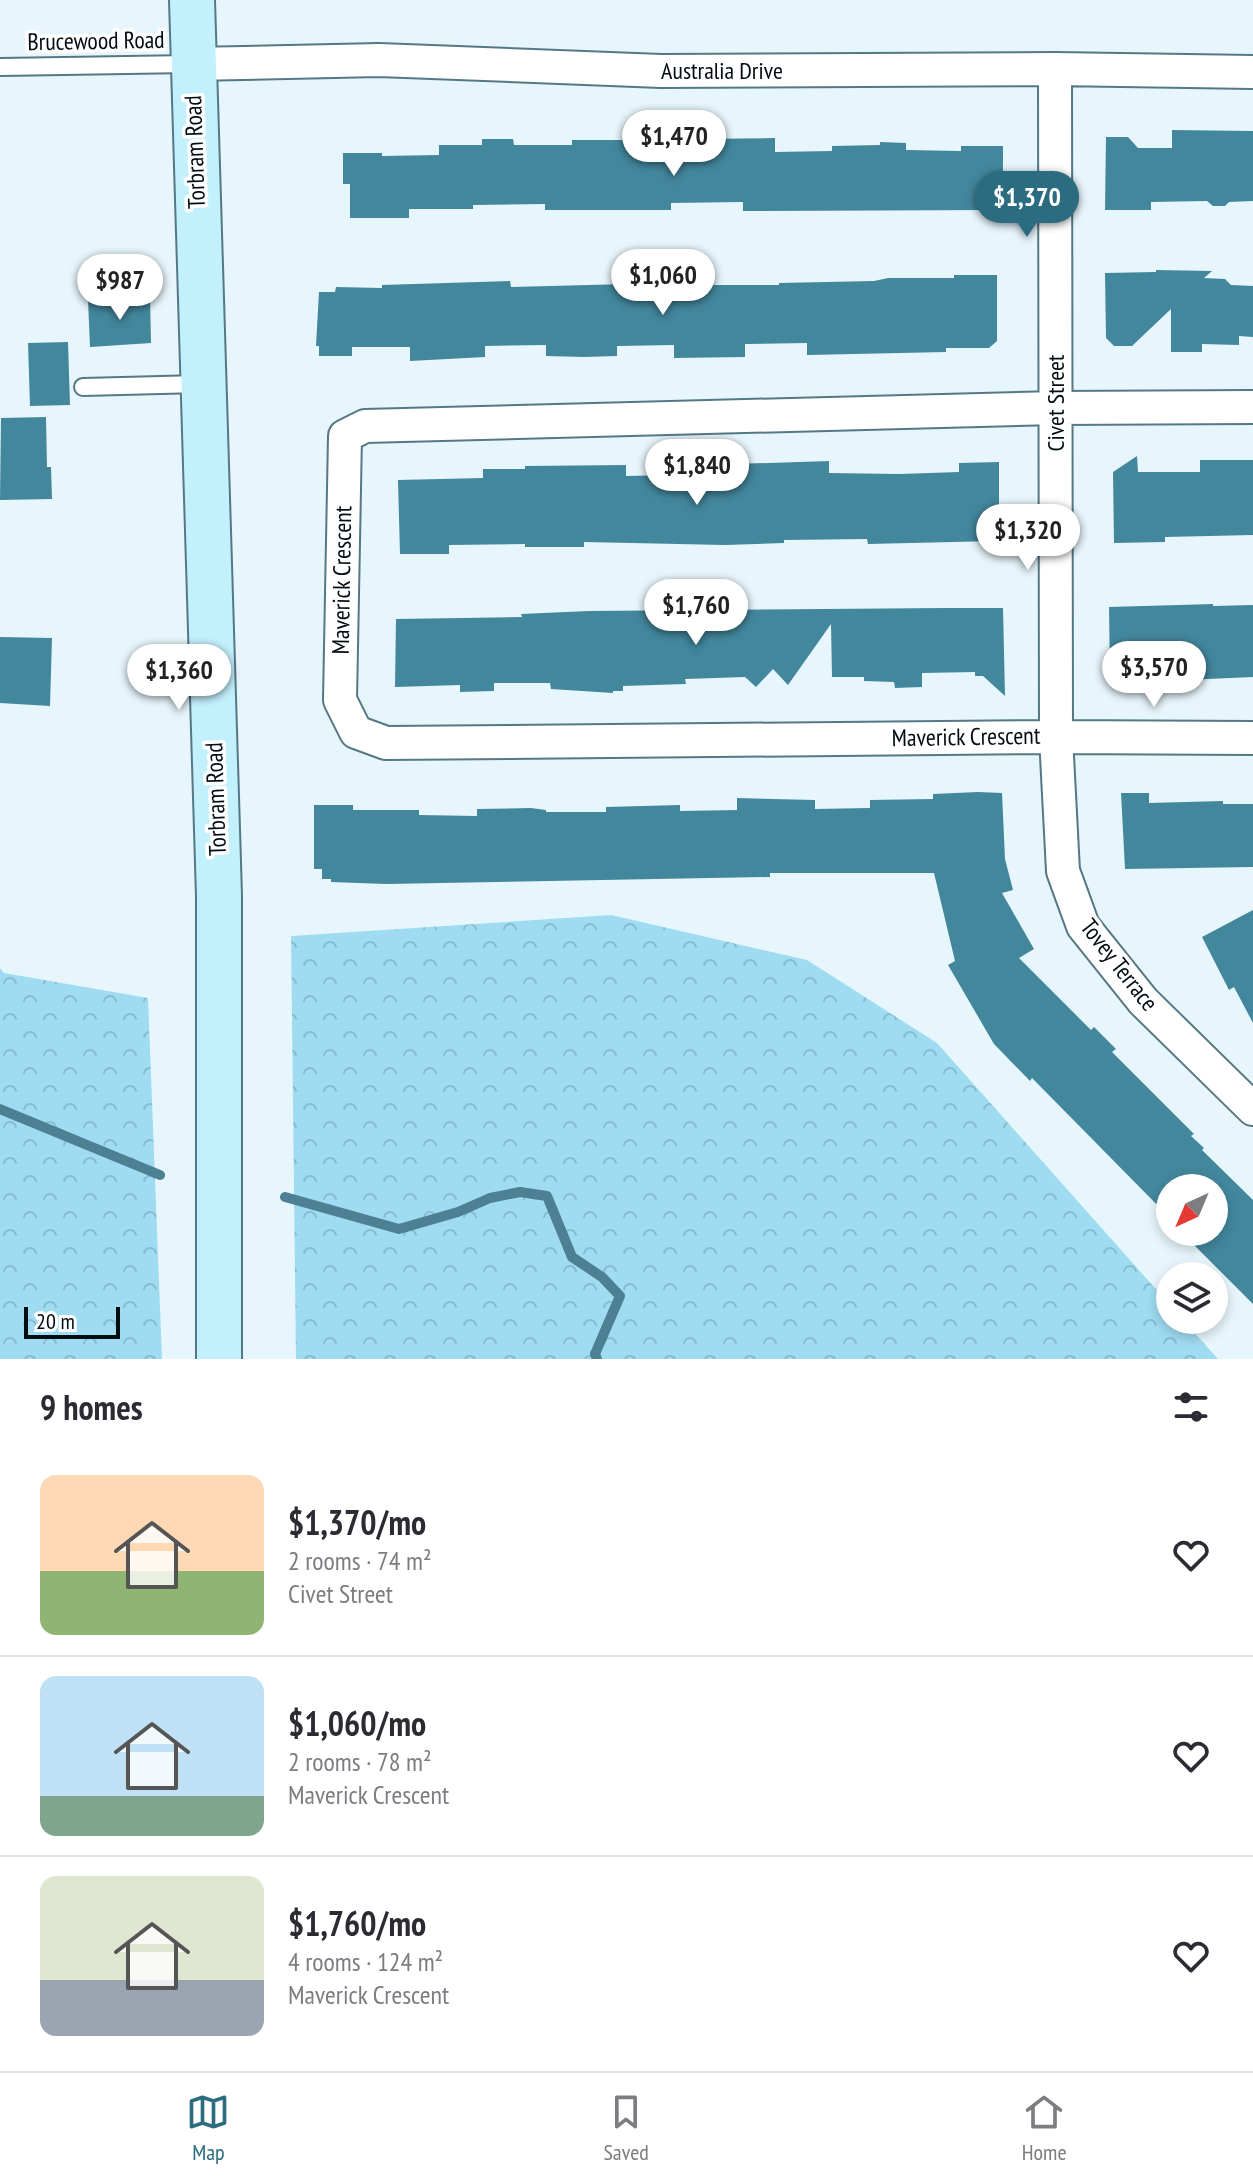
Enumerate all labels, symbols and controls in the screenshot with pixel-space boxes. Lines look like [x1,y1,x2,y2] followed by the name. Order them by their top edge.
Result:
[27,24,165,57] street label: Brucewood Road
[661,55,783,86] street label: Australia Drive
[177,95,212,209] street label: Torbram Road
[609,110,739,178] pin: $1,470
[640,119,708,152] text: $1,470
[962,171,1092,239] pin: $1,370
[993,180,1061,213] text: $1,370
[598,249,728,317] pin: $1,060
[73,254,167,322] pin: $987
[629,258,697,291] text: $1,060
[95,263,145,296] text: $987
[1040,354,1071,451] street label: Civet Street
[632,439,762,507] pin: $1,840
[663,448,731,481] text: $1,840
[963,504,1093,572] pin: $1,320
[325,505,358,655] street label: Maverick Crescent
[994,513,1062,546] text: $1,320
[631,579,761,647] pin: $1,760
[662,588,730,621] text: $1,760
[1089,641,1219,709] pin: $3,570
[114,644,244,712] pin: $1,360
[1120,650,1188,683] text: $3,570
[145,653,213,686] text: $1,360
[891,720,1041,753] street label: Maverick Crescent
[198,742,233,856] street label: Torbram Road
[1074,912,1165,1017] street label: Tovey Terrace
[1156,1174,1228,1246] north arrow
[1156,1174,1228,1334] map controls
[1156,1262,1228,1334] button: layers
[24,1303,120,1339] scale bar
[36,1307,75,1335] text: 20 m
[40,1385,143,1429] text: 9 homes
[1169,1385,1213,1429] icon: filters
[288,1500,426,1544] text: $1,370/mo
[104,1507,200,1603] icon: home
[1169,1533,1213,1577] icon: heart
[288,1544,432,1577] text: 2 rooms · 74 m²
[288,1577,393,1610] text: Civet Street
[288,1701,426,1745] text: $1,060/mo
[104,1708,200,1804] icon: home
[1169,1734,1213,1778] icon: heart
[288,1745,432,1778] text: 2 rooms · 78 m²
[288,1778,449,1811] text: Maverick Crescent
[288,1901,426,1945] text: $1,760/mo
[104,1908,200,2004] icon: home
[1169,1934,1213,1978] icon: heart
[288,1945,443,1978] text: 4 rooms · 124 m²
[288,1978,449,2011] text: Maverick Crescent
[186,2090,230,2166] tab: Map
[603,2090,649,2166] tab: Saved
[1022,2090,1067,2166] tab: Home

